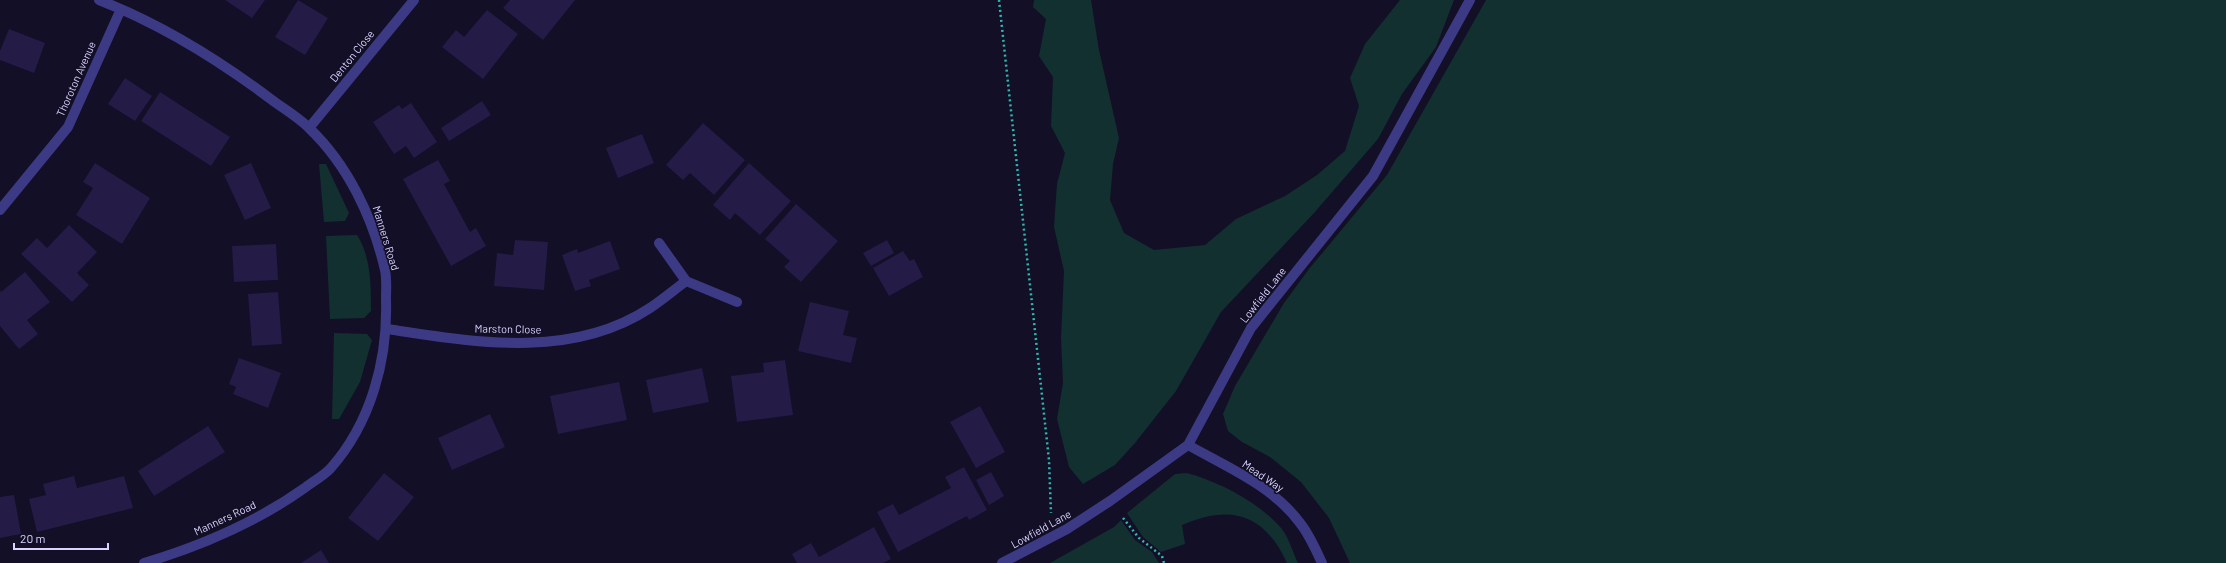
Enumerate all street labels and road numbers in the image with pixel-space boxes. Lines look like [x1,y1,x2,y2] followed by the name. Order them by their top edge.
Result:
[327,27,377,84] street label: Denton Close
[53,39,98,118] street label: Thoroton Avenue
[370,204,402,272] street label: Manners Road
[1237,264,1288,325] street label: Lowfield Lane
[474,321,542,336] street label: Marston Close
[1240,457,1287,494] street label: Mead Way
[192,498,258,538] street label: Manners Road
[1008,507,1073,550] street label: Lowfield Lane

